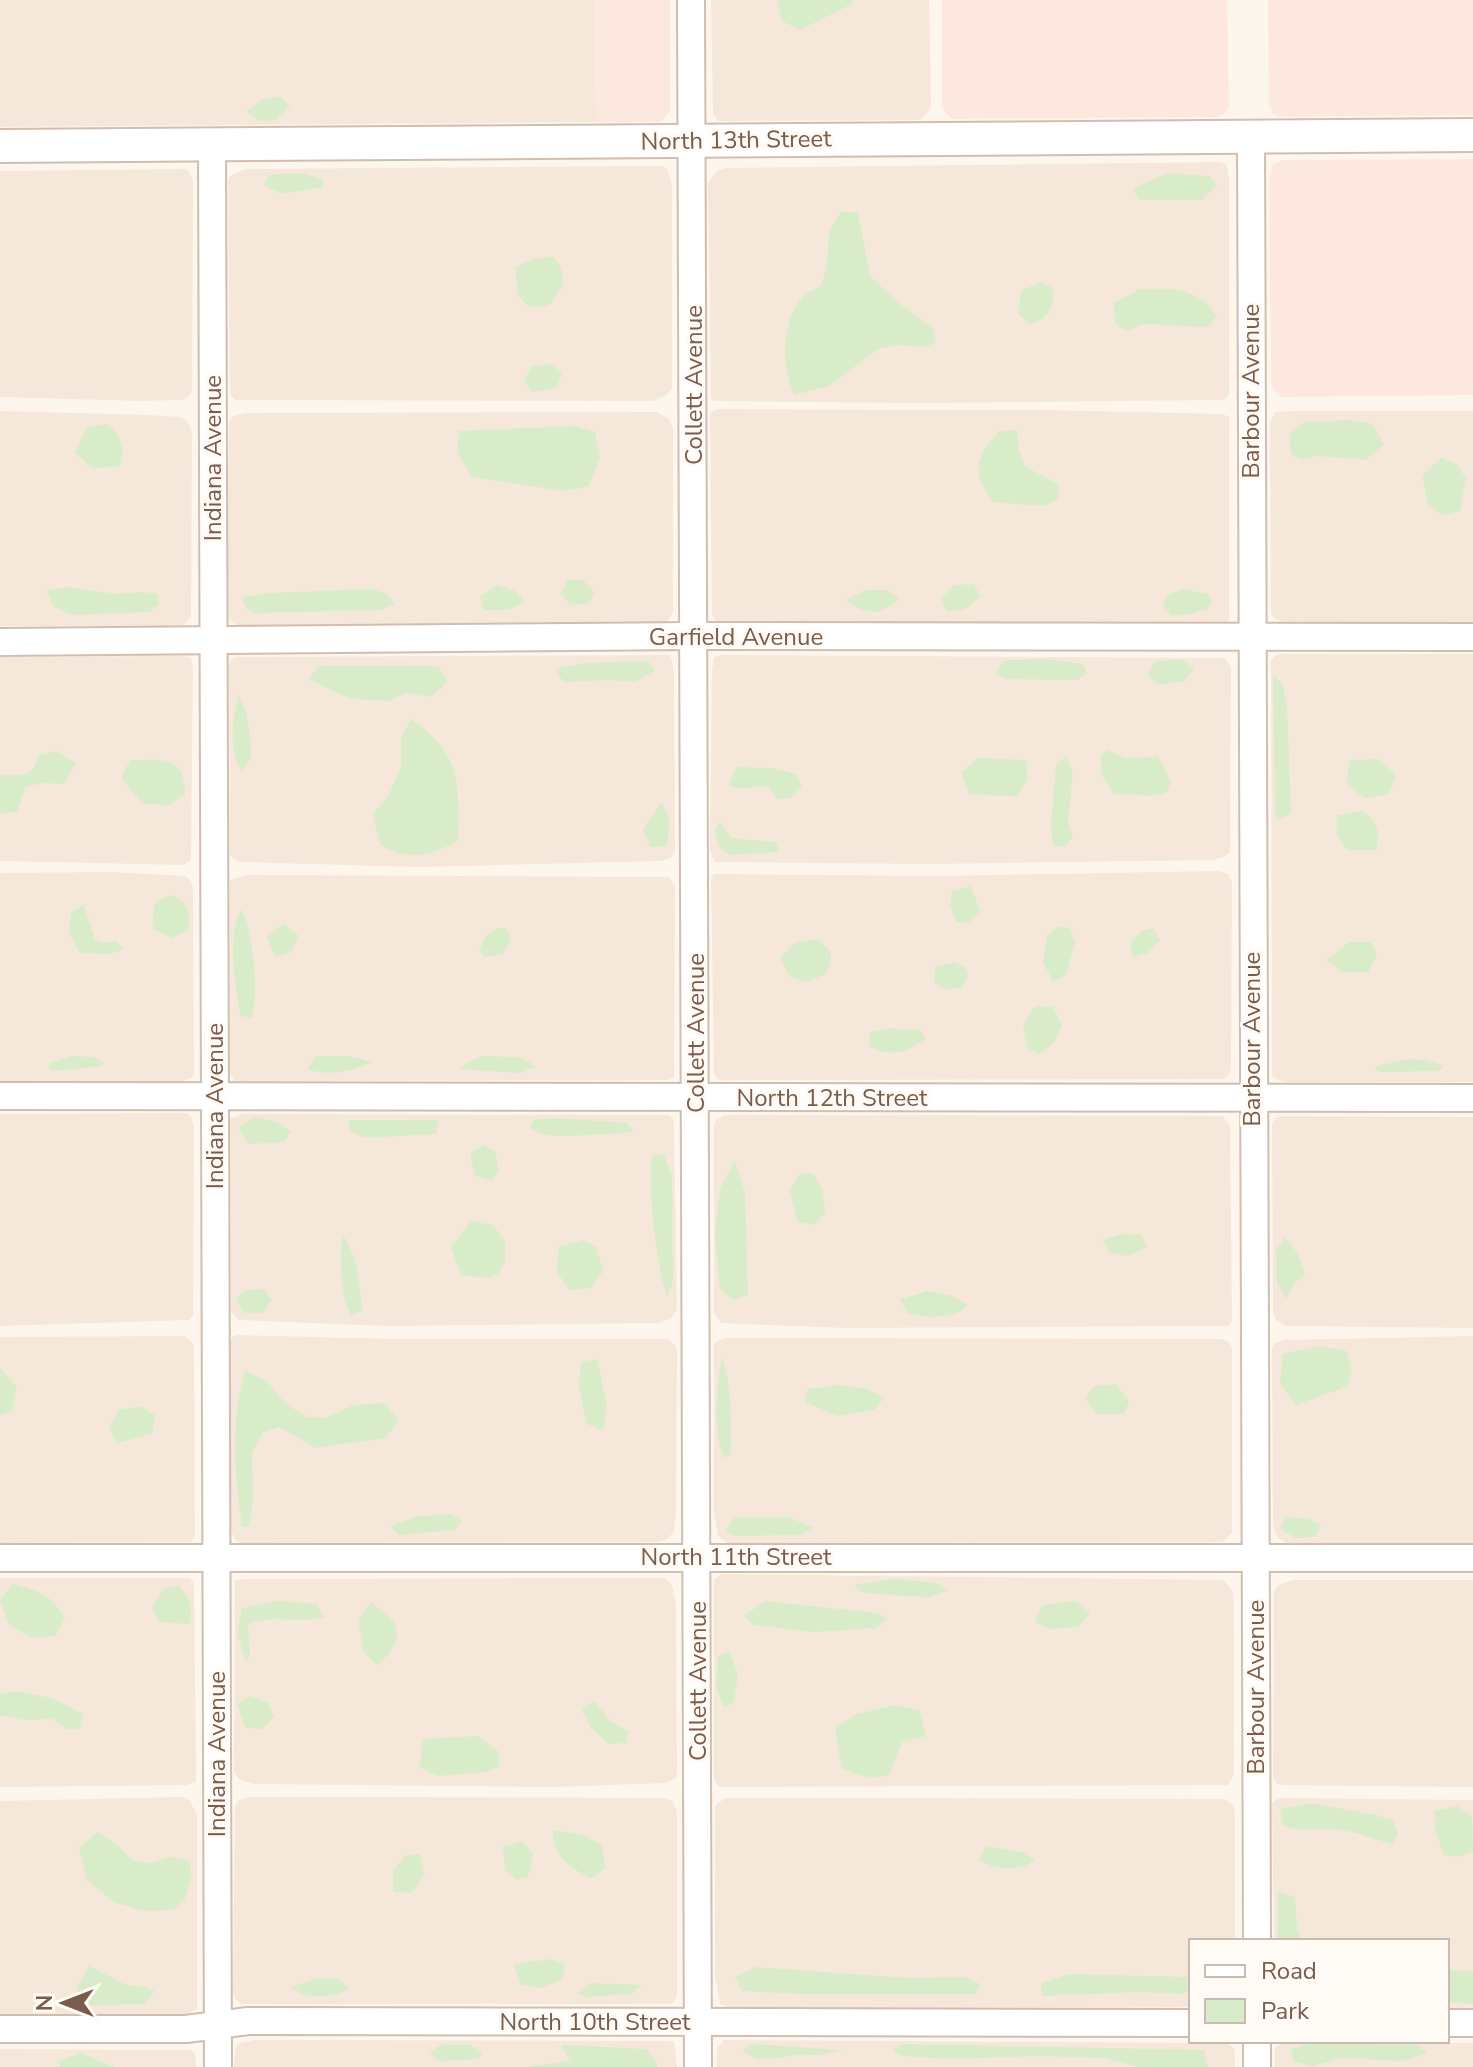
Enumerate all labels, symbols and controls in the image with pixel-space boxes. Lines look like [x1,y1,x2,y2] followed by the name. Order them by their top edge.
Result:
[640,122,832,158] street label: North 13th Street
[1235,304,1267,478] street label: Barbour Avenue
[678,305,710,465] street label: Collett Avenue
[197,375,229,541] street label: Indiana Avenue
[649,621,823,653] street label: Garfield Avenue
[1236,952,1268,1126] street label: Barbour Avenue
[680,953,712,1113] street label: Collett Avenue
[199,1023,231,1189] street label: Indiana Avenue
[736,1082,928,1114] street label: North 12th Street
[640,1541,832,1573] street label: North 11th Street
[1240,1600,1272,1774] street label: Barbour Avenue
[682,1601,714,1761] street label: Collett Avenue
[201,1671,233,1837] street label: Indiana Avenue
[1189,1939,1449,2043] legend
[1261,1955,1317,1987] text: Road
[24,1963,104,2043] north arrow
[30,1995,60,2011] text: N
[1261,1995,1310,2027] text: Park
[499,2006,691,2038] street label: North 10th Street

